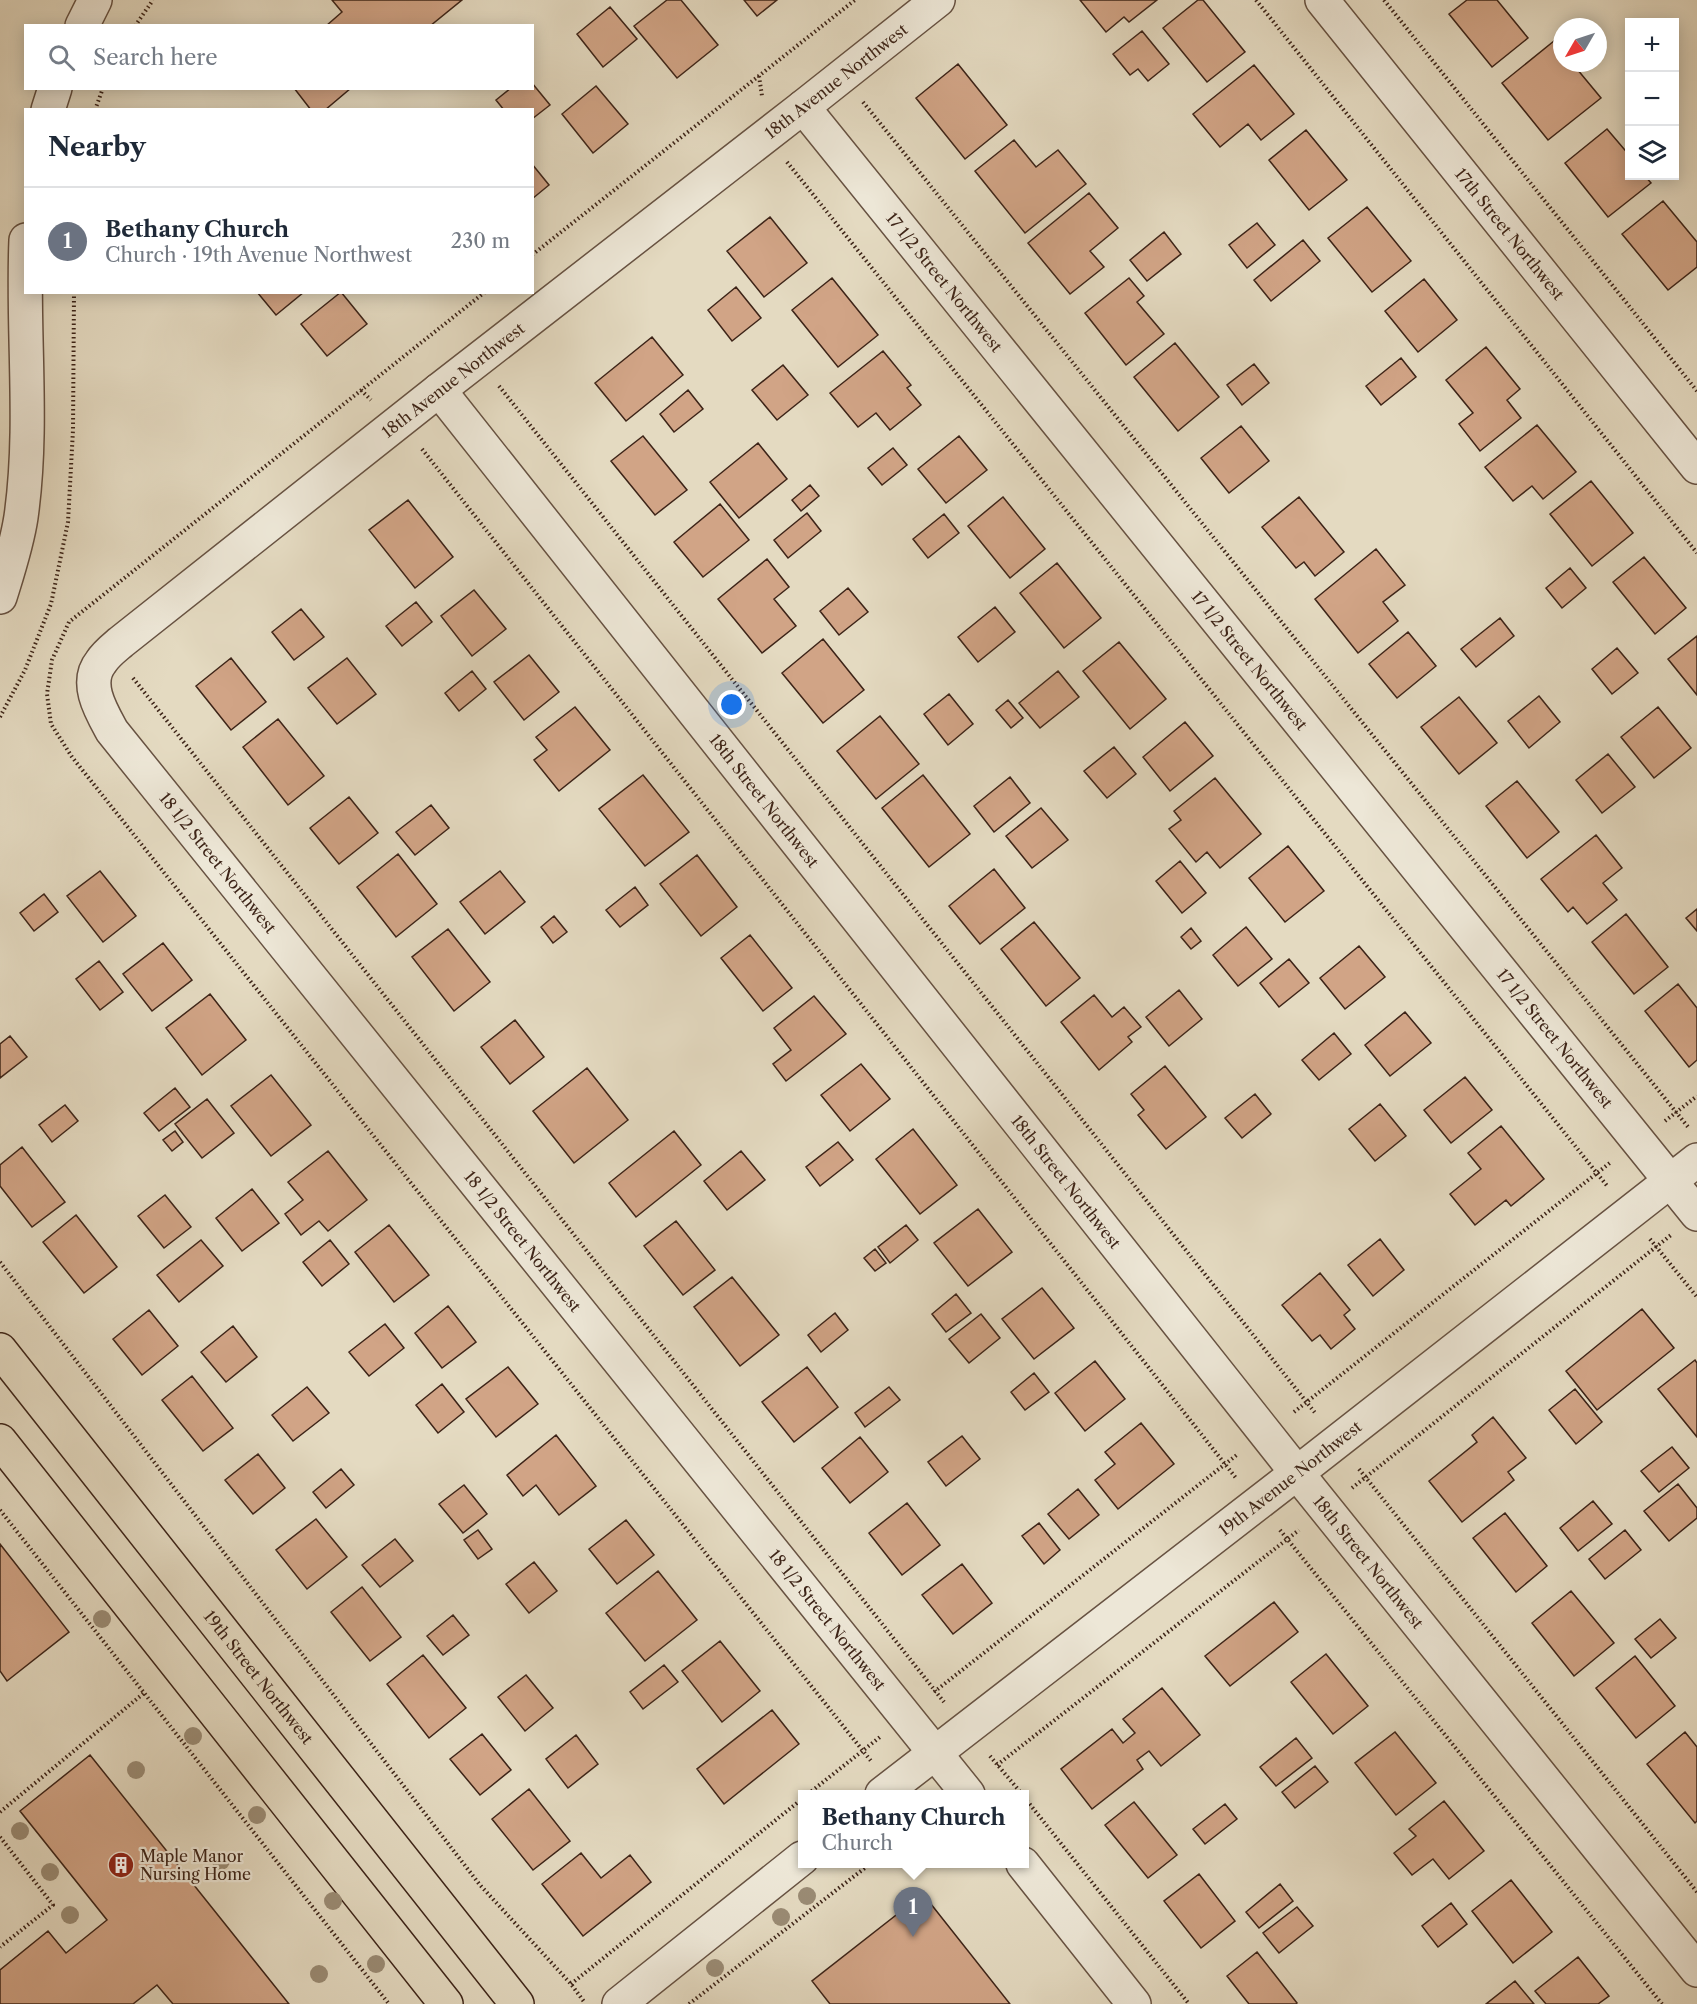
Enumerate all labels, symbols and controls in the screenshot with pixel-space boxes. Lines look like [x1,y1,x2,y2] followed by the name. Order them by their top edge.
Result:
[1553,18,1607,72] north arrow
[1625,18,1679,180] map controls
[1625,18,1679,72] button: +
[761,19,912,143] street label: 18th Avenue Northwest
[24,24,534,90] search box
[45,41,78,74] icon: search
[93,44,218,71] text: Search here
[1625,72,1679,126] button: −
[1625,126,1679,180] button: layers
[48,131,146,163] text: Nearby
[1451,164,1569,304] street label: 17th Street Northwest
[882,208,1007,356] street label: 17 1/2 Street Northwest
[105,216,289,243] text: Bethany Church
[63,229,72,253] text: 1
[451,229,510,253] text: 230 m
[105,243,412,267] text: Church · 19th Avenue Northwest
[378,318,529,442] street label: 18th Avenue Northwest
[1187,586,1312,734] street label: 17 1/2 Street Northwest
[717,690,746,719] your location
[705,730,824,872] street label: 18th Street Northwest
[155,788,281,937] street label: 18 1/2 Street Northwest
[1493,964,1618,1112] street label: 17 1/2 Street Northwest
[1007,1111,1125,1253] street label: 18th Street Northwest
[460,1167,586,1316] street label: 18 1/2 Street Northwest
[1215,1416,1366,1540] street label: 19th Avenue Northwest
[1309,1492,1428,1633] street label: 18th Street Northwest
[765,1545,891,1694] street label: 18 1/2 Street Northwest
[200,1606,318,1748] street label: 19th Street Northwest
[798,1790,1029,1868] popup
[821,1804,1006,1831] text: Bethany Church
[821,1831,893,1855] text: Church
[140,1846,251,1884] place label: Maple Manor Nursing Home
[106,1850,136,1880] building icon: Maple Manor Nursing Home
[894,1888,932,1937] pin: 1

